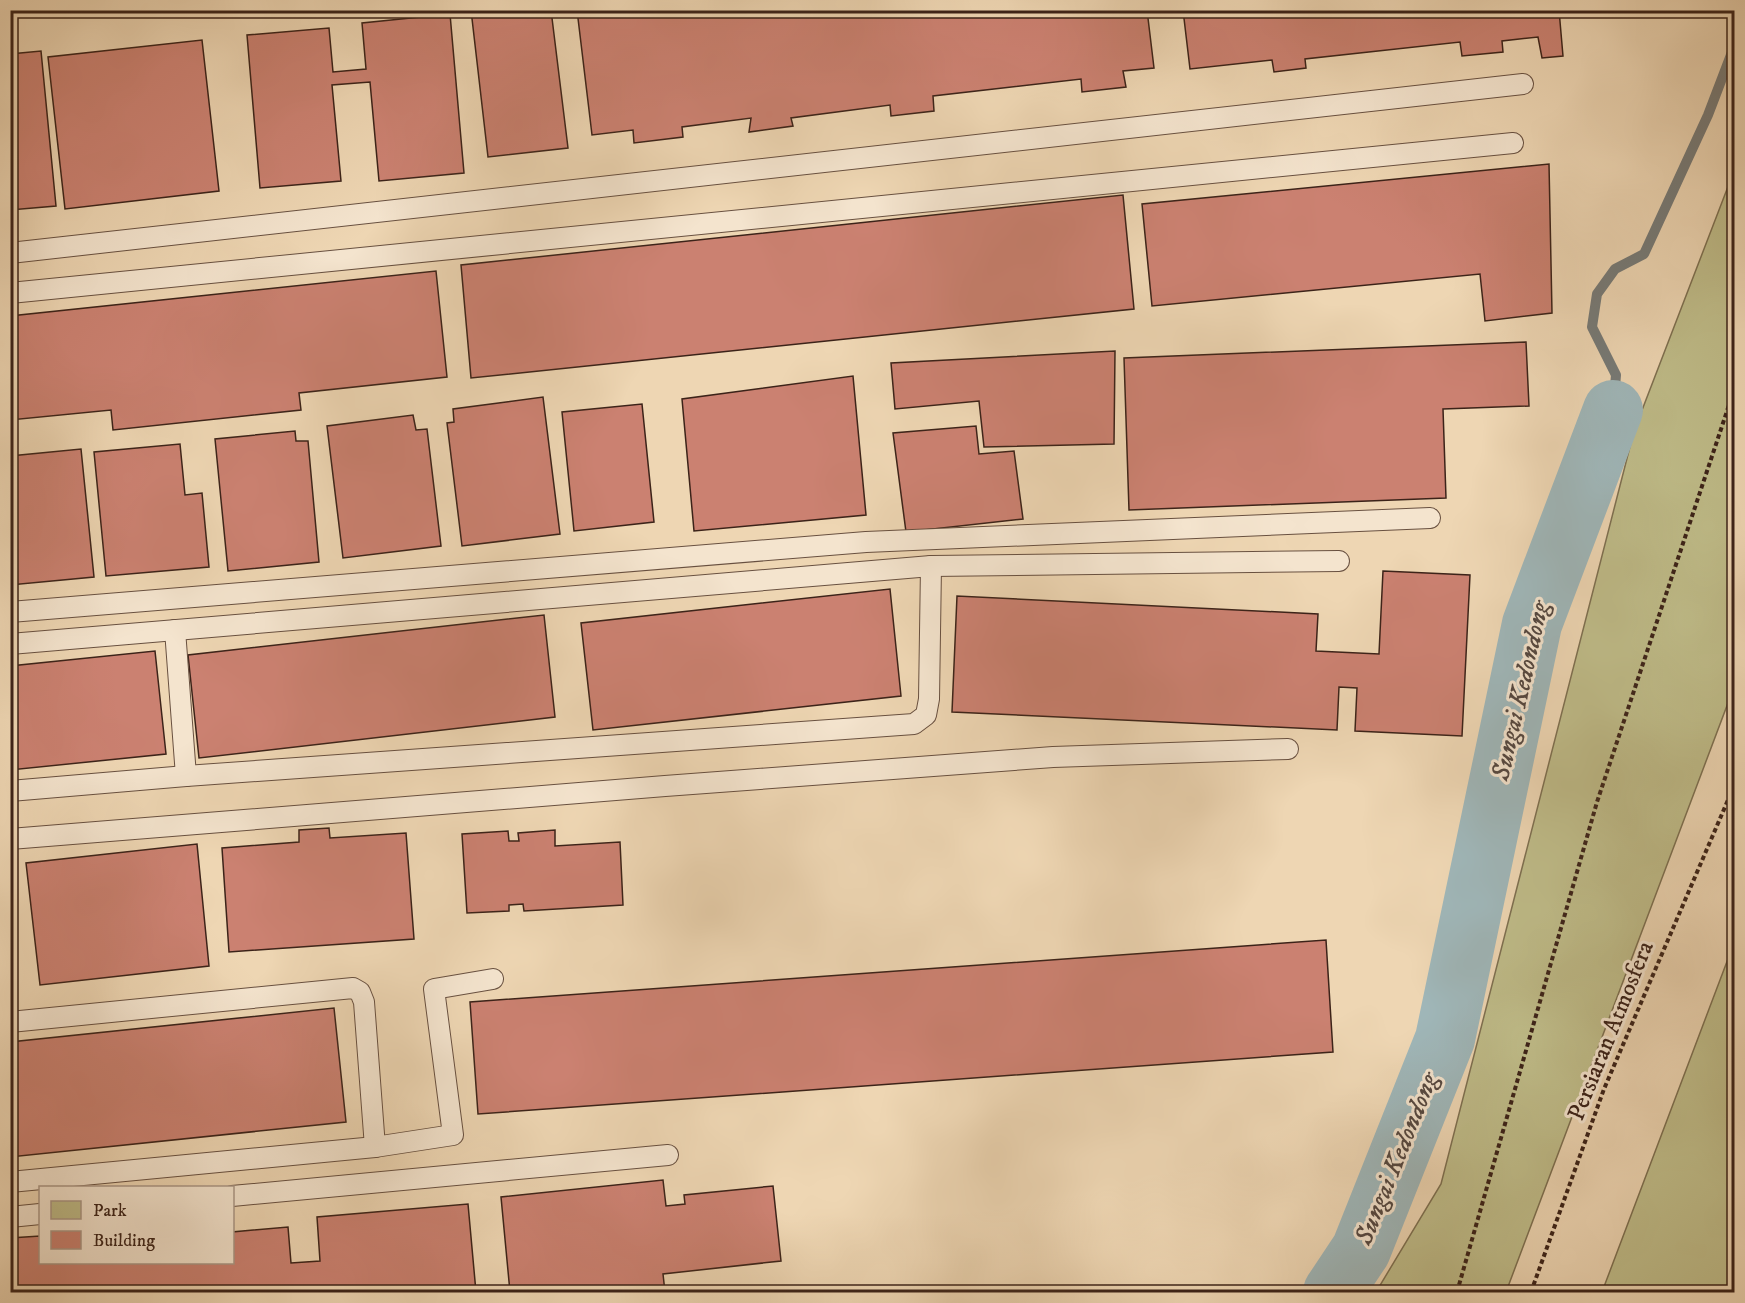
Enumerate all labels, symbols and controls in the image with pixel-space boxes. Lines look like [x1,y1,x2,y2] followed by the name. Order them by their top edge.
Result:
[1484,596,1558,785] water label: Sungai Kedondong
[1561,936,1661,1125] street label: Persiaran Atmosfera
[1347,1066,1447,1251] water label: Sungai Kedondong
[39,1186,234,1264] legend
[93,1200,127,1222] text: Park
[93,1230,155,1252] text: Building

